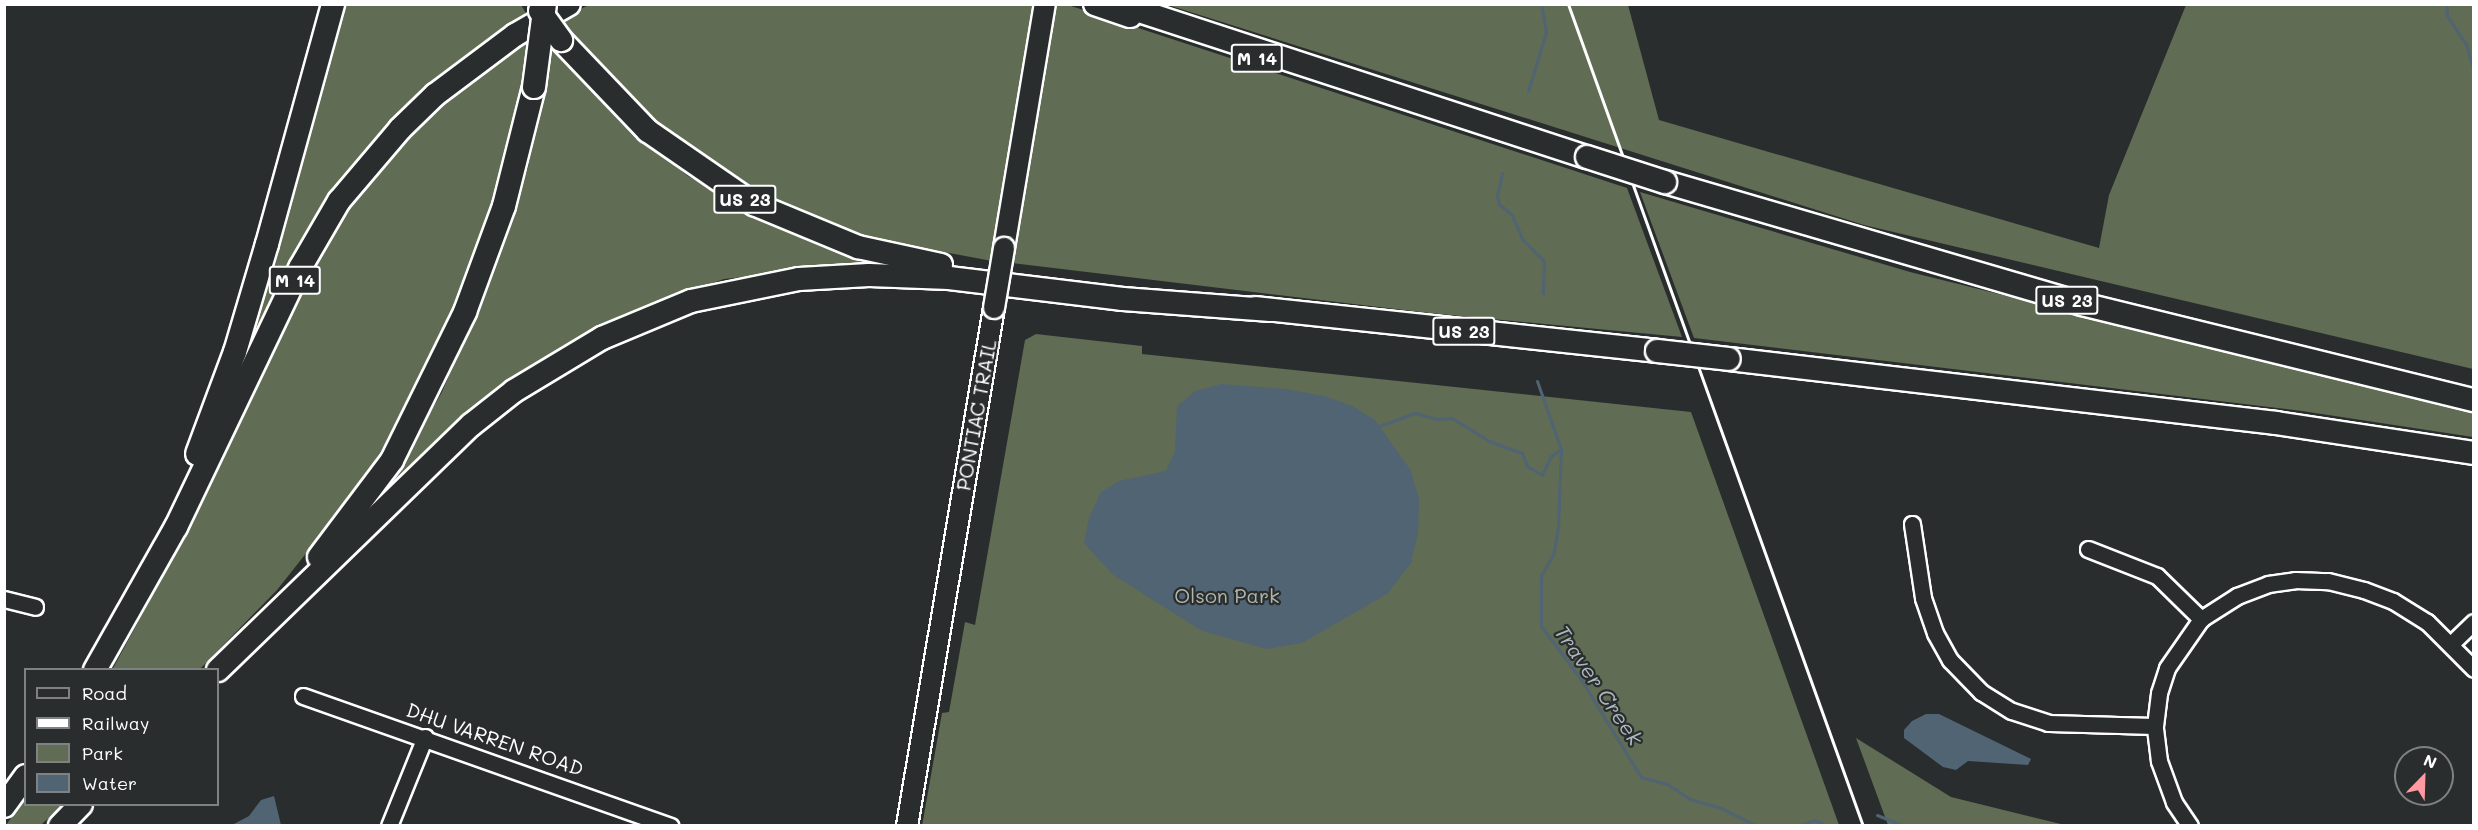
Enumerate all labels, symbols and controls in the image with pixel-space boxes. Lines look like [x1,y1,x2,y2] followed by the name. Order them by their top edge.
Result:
[1230,43,1284,73] road number: M 14
[712,184,778,214] road number: US 23
[268,265,322,295] road number: M 14
[2034,285,2100,315] road number: US 23
[1431,316,1497,346] road number: US 23
[951,338,1001,492] street label: PONTIAC TRAIL
[1174,583,1280,607] park label: Olson Park
[1550,620,1648,750] water label: Traver Creek
[24,668,219,806] legend
[82,681,127,705] text: Road
[403,697,587,781] street label: DHU VARREN ROAD
[82,711,149,735] text: Railway
[82,741,123,765] text: Park
[2394,746,2454,806] north arrow
[2421,749,2440,773] text: N
[82,771,137,795] text: Water

